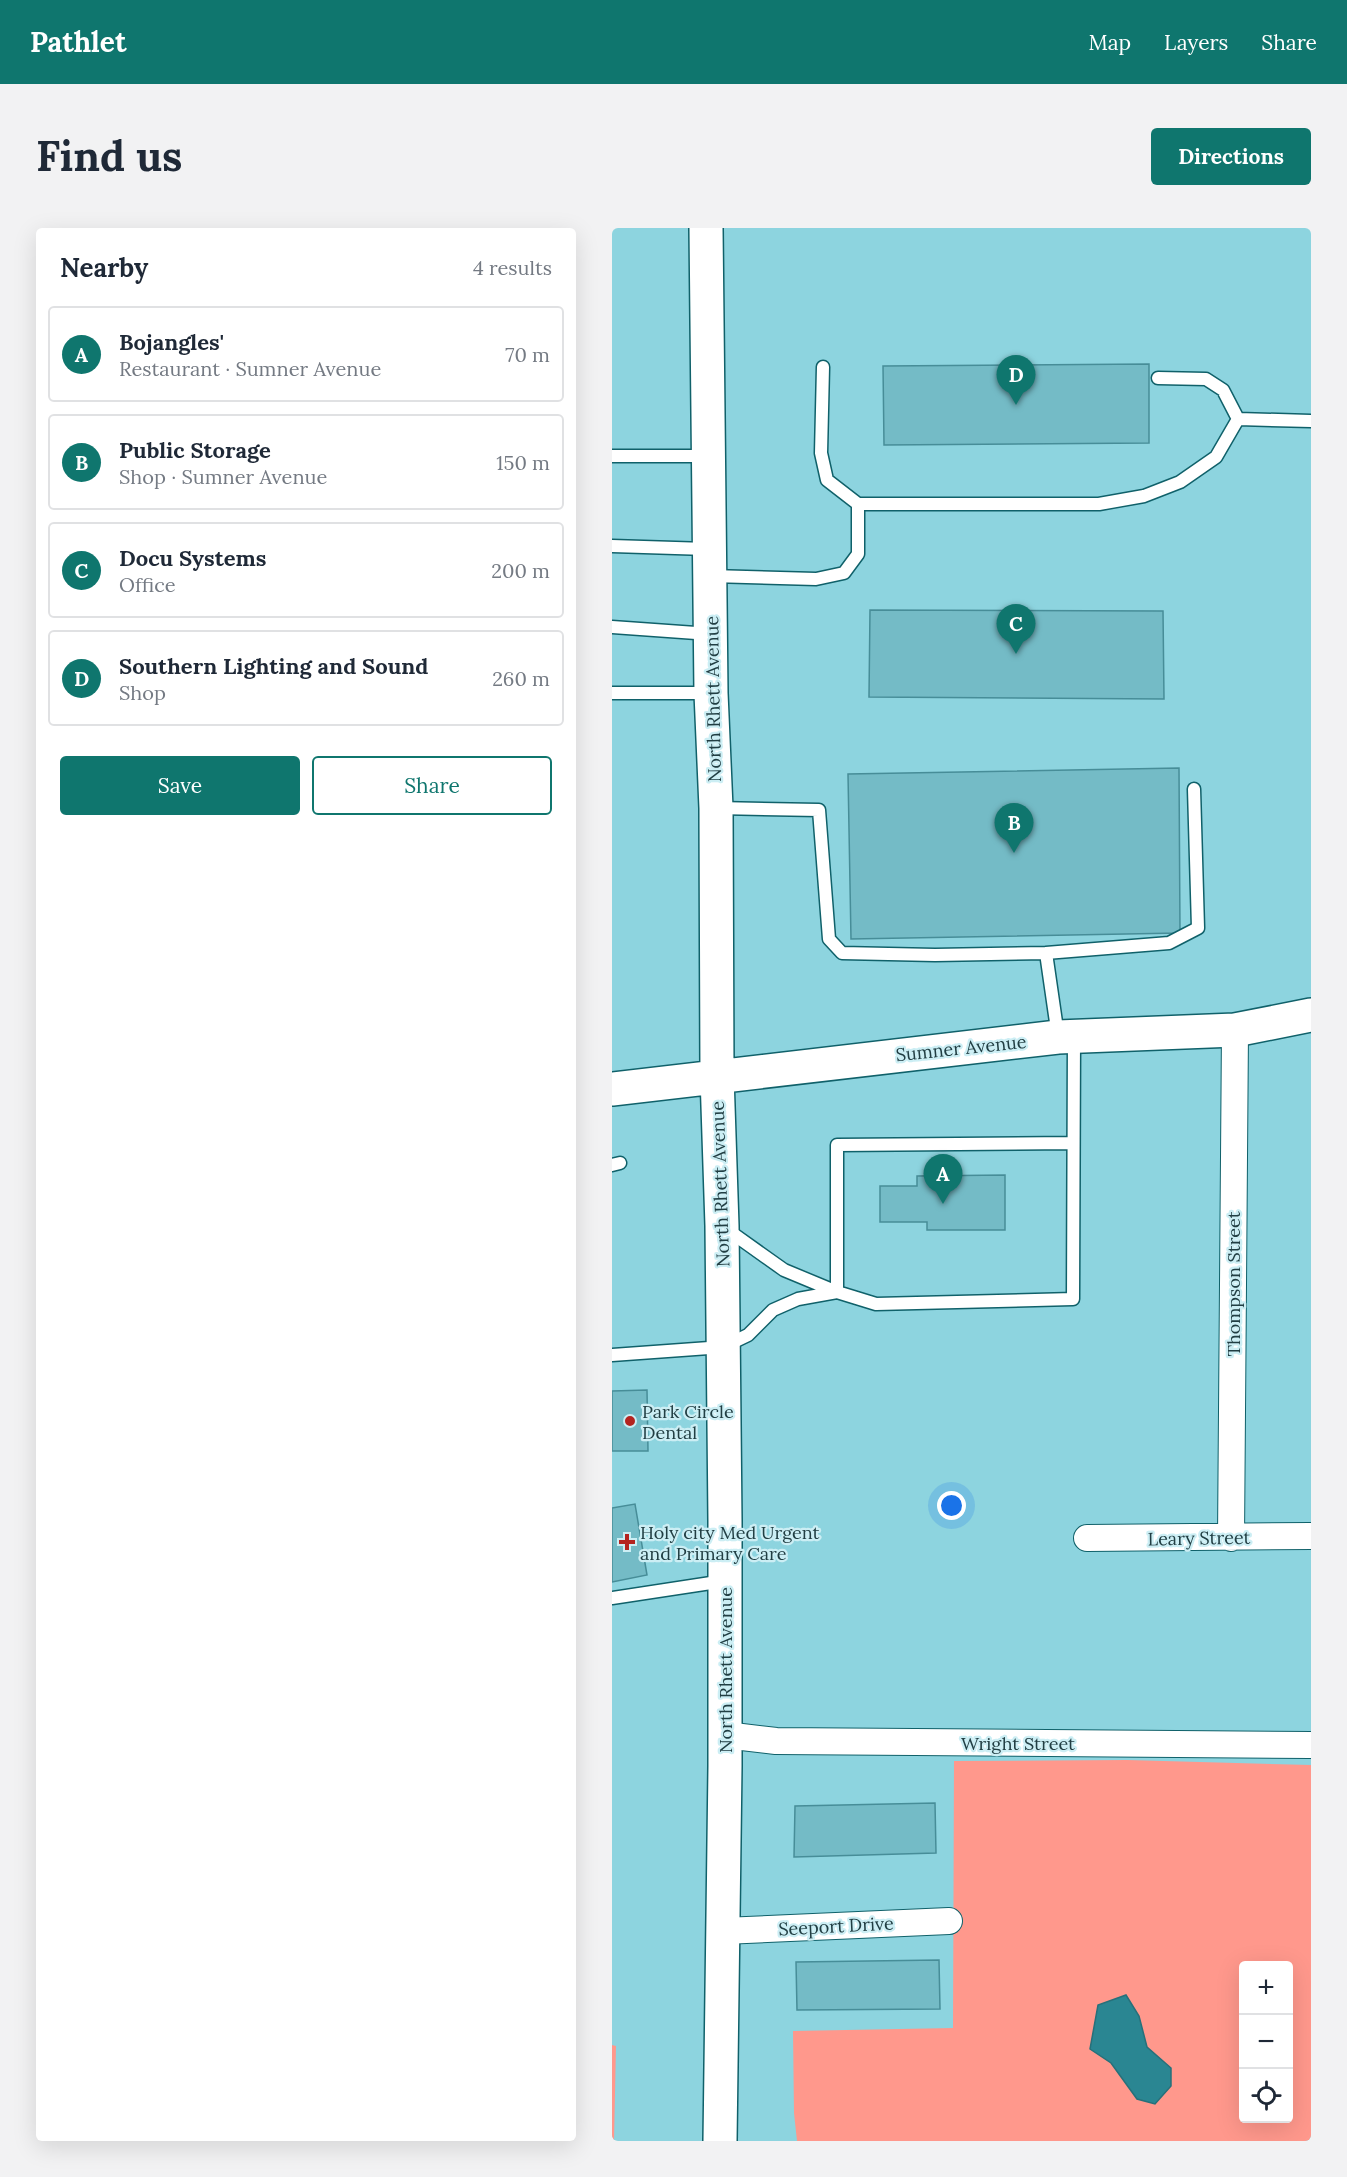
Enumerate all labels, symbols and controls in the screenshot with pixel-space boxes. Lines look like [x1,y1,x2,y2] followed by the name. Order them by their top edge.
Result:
[30,24,127,60] text: Pathlet
[1088,29,1131,56] text: Map
[1164,29,1228,56] text: Layers
[1261,29,1317,56] text: Share
[1151,128,1311,185] button: Directions
[36,129,182,183] text: Find us
[60,251,148,284] text: Nearby
[473,255,552,280] text: 4 results
[119,328,224,356] text: Bojangles'
[75,342,88,367] text: A
[505,342,550,367] text: 70 m
[119,356,381,381] text: Restaurant · Sumner Avenue
[996,356,1036,405] pin: D
[119,436,271,464] text: Public Storage
[75,450,88,475] text: B
[496,450,550,475] text: 150 m
[119,464,327,489] text: Shop · Sumner Avenue
[119,544,266,572] text: Docu Systems
[75,558,88,583] text: C
[491,558,550,583] text: 200 m
[119,572,176,597] text: Office
[996,604,1036,654] pin: C
[700,616,726,782] street label: North Rhett Avenue
[119,652,428,680] text: Southern Lighting and Sound
[74,666,89,691] text: D
[492,666,550,691] text: 260 m
[119,680,166,705] text: Shop
[60,756,300,815] button: Save
[312,756,552,815] button: Share
[994,804,1034,853] pin: B
[895,1030,1028,1066] street label: Sumner Avenue
[706,1100,734,1267] street label: North Rhett Avenue
[924,1154,962,1204] pin: A
[1222,1211,1245,1357] street label: Thompson Street
[642,1400,734,1444] place label: Park Circle Dental
[623,1414,637,1428] marker: Park Circle Dental
[937,1491,966,1520] your location
[640,1521,820,1565] place label: Holy city Med Urgent and Primary Care
[1147,1526,1251,1550] street label: Leary Street
[618,1533,636,1551] marker: Holy city Med Urgent and Primary Care
[714,1587,737,1753] street label: North Rhett Avenue
[961,1732,1075,1755] street label: Wright Street
[778,1911,895,1941] street label: Seeport Drive
[1239,1961,1293,2123] map controls
[1239,1961,1293,2015] button: +
[1239,2015,1293,2069] button: −
[1239,2069,1293,2123] button: locate

